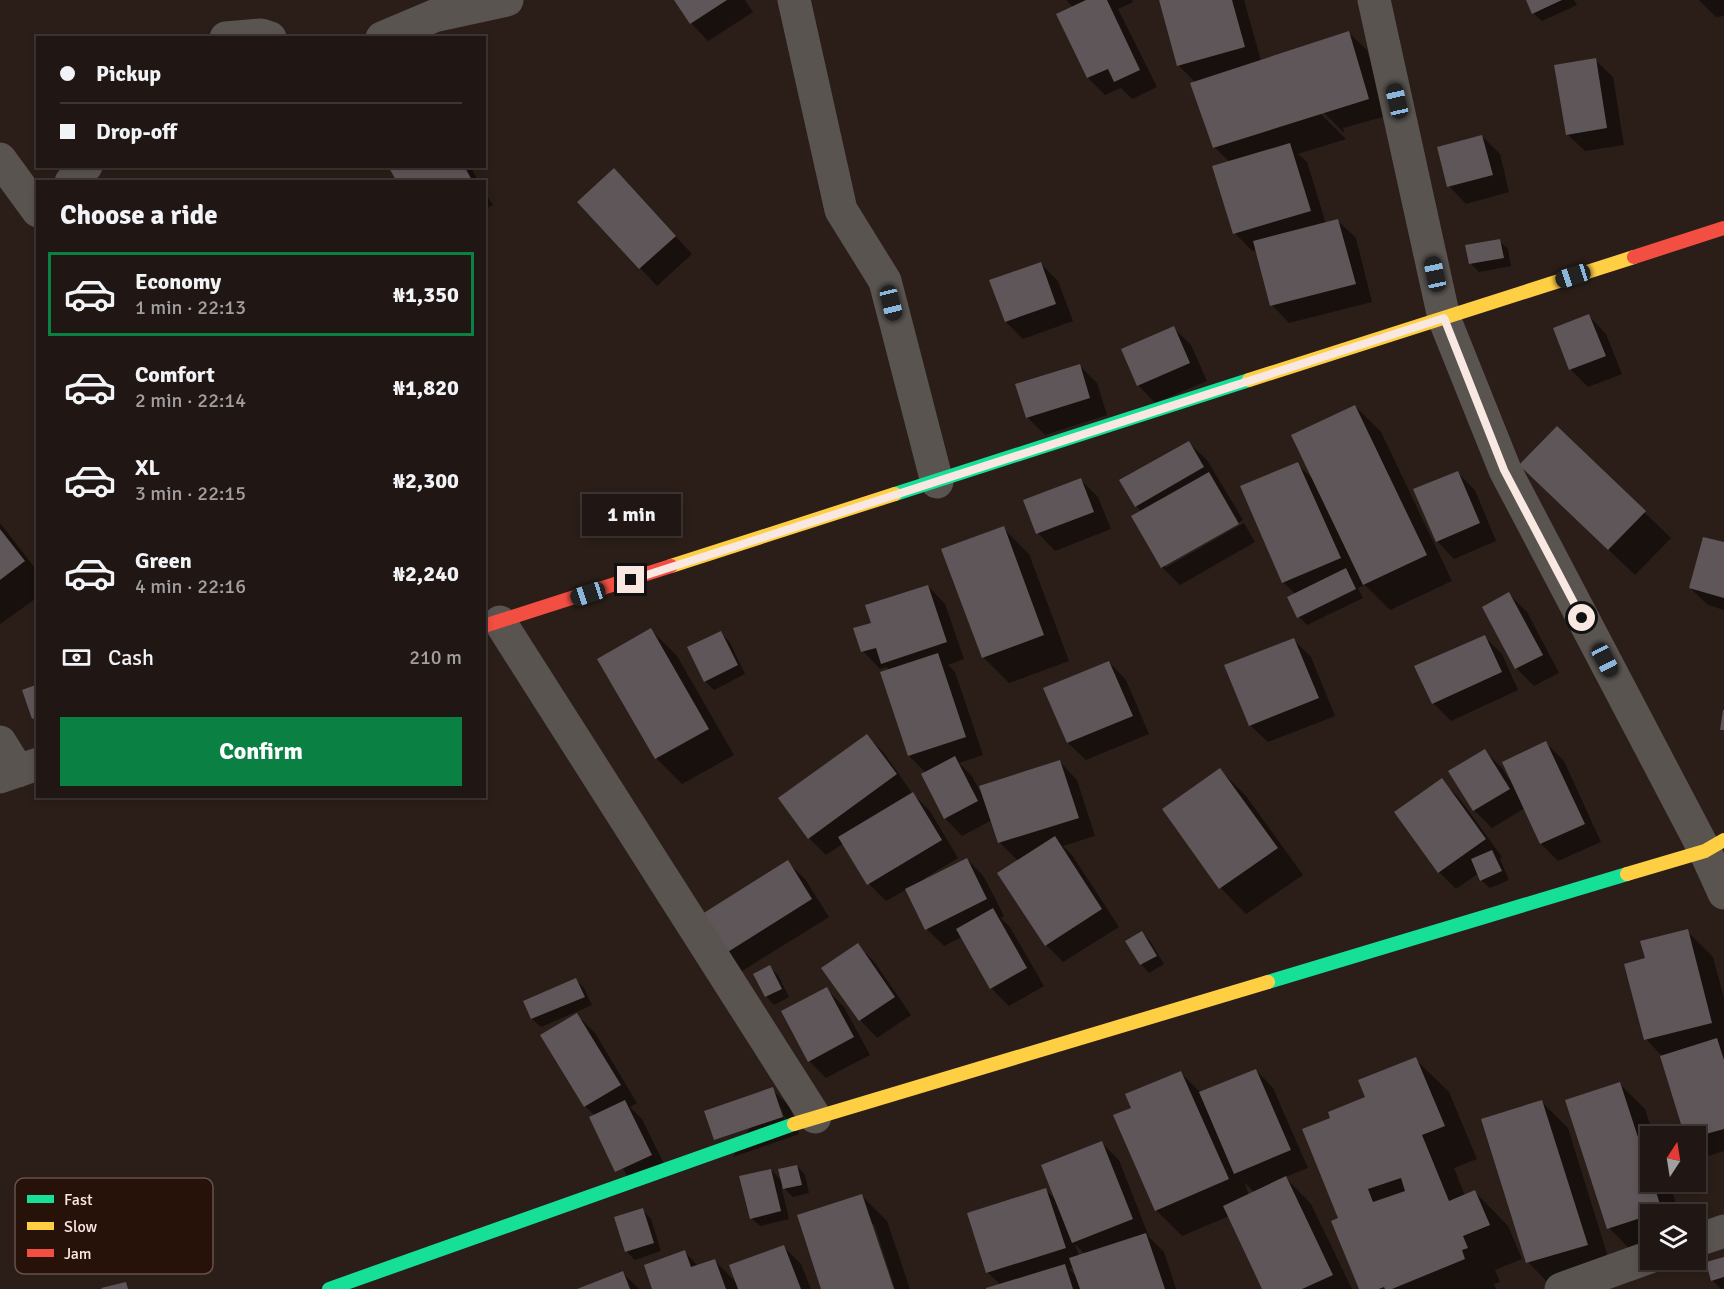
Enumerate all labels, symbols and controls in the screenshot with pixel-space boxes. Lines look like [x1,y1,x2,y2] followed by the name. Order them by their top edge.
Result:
[96,60,161,87] text: Pickup
[1384,81,1410,121] car
[96,118,177,145] text: Drop-off
[60,199,218,232] text: Choose a ride
[1422,255,1448,293] car
[1553,262,1593,290] car
[63,267,117,321] icon: car
[135,268,221,295] text: Economy
[393,281,459,308] text: ₦1,350
[878,283,904,323] car
[135,295,246,320] text: 1 min · 22:13
[63,360,117,414] icon: car
[135,361,215,388] text: Comfort
[393,374,459,401] text: ₦1,820
[135,388,246,413] text: 2 min · 22:14
[63,453,117,507] icon: car
[135,454,160,481] text: XL
[393,467,459,494] text: ₦2,300
[135,481,246,506] text: 3 min · 22:15
[582,493,680,535] callout: 1 min
[607,502,656,527] text: 1 min
[63,546,117,600] icon: car
[135,547,192,574] text: Green
[393,560,459,587] text: ₦2,240
[617,566,644,593] route end
[135,574,246,599] text: 4 min · 22:16
[568,580,608,608] car
[1568,604,1595,631] route start
[1589,640,1621,680] car
[60,641,93,674] icon: cash
[108,644,154,671] text: Cash
[409,645,462,670] text: 210 m
[60,717,462,786] button: Confirm
[1640,1126,1706,1192] north arrow
[1640,1126,1706,1270] map controls
[15,1178,213,1274] legend
[64,1190,93,1210] text: Fast
[1640,1204,1706,1270] button: layers
[64,1217,98,1237] text: Slow
[64,1244,92,1264] text: Jam

